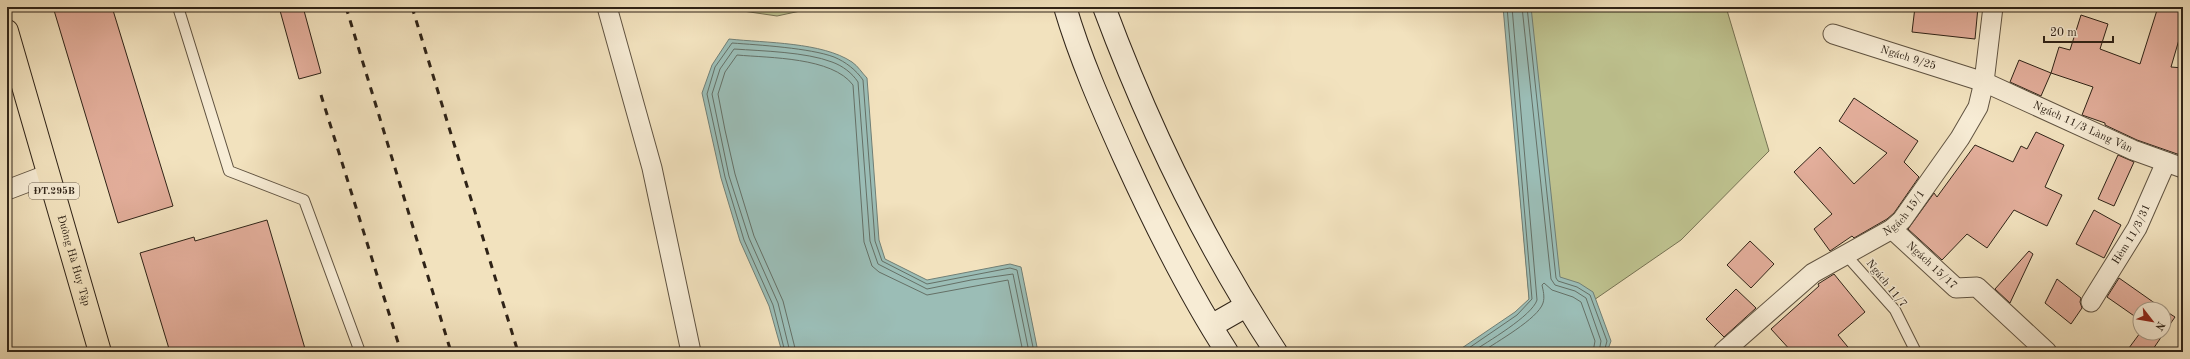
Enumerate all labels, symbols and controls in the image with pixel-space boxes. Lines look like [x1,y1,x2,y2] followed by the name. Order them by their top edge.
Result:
[2044,18,2113,44] scale bar
[2050,27,2077,39] text: 20 m
[1879,44,1938,72] street label: Ngách 9/25
[2031,100,2134,155] street label: Ngách 11/3 Làng Vân
[29,183,79,199] road number: ĐT.295B
[1881,188,1927,238] street label: Ngách 15/1
[2110,202,2152,266] street label: Hẻm 11/3/31
[55,214,92,308] street label: Đường Hà Huy Tập
[1904,240,1959,291] street label: Ngách 15/17
[1864,258,1908,310] street label: Ngách 11/7
[2132,301,2172,341] north arrow
[2152,319,2166,332] text: N

